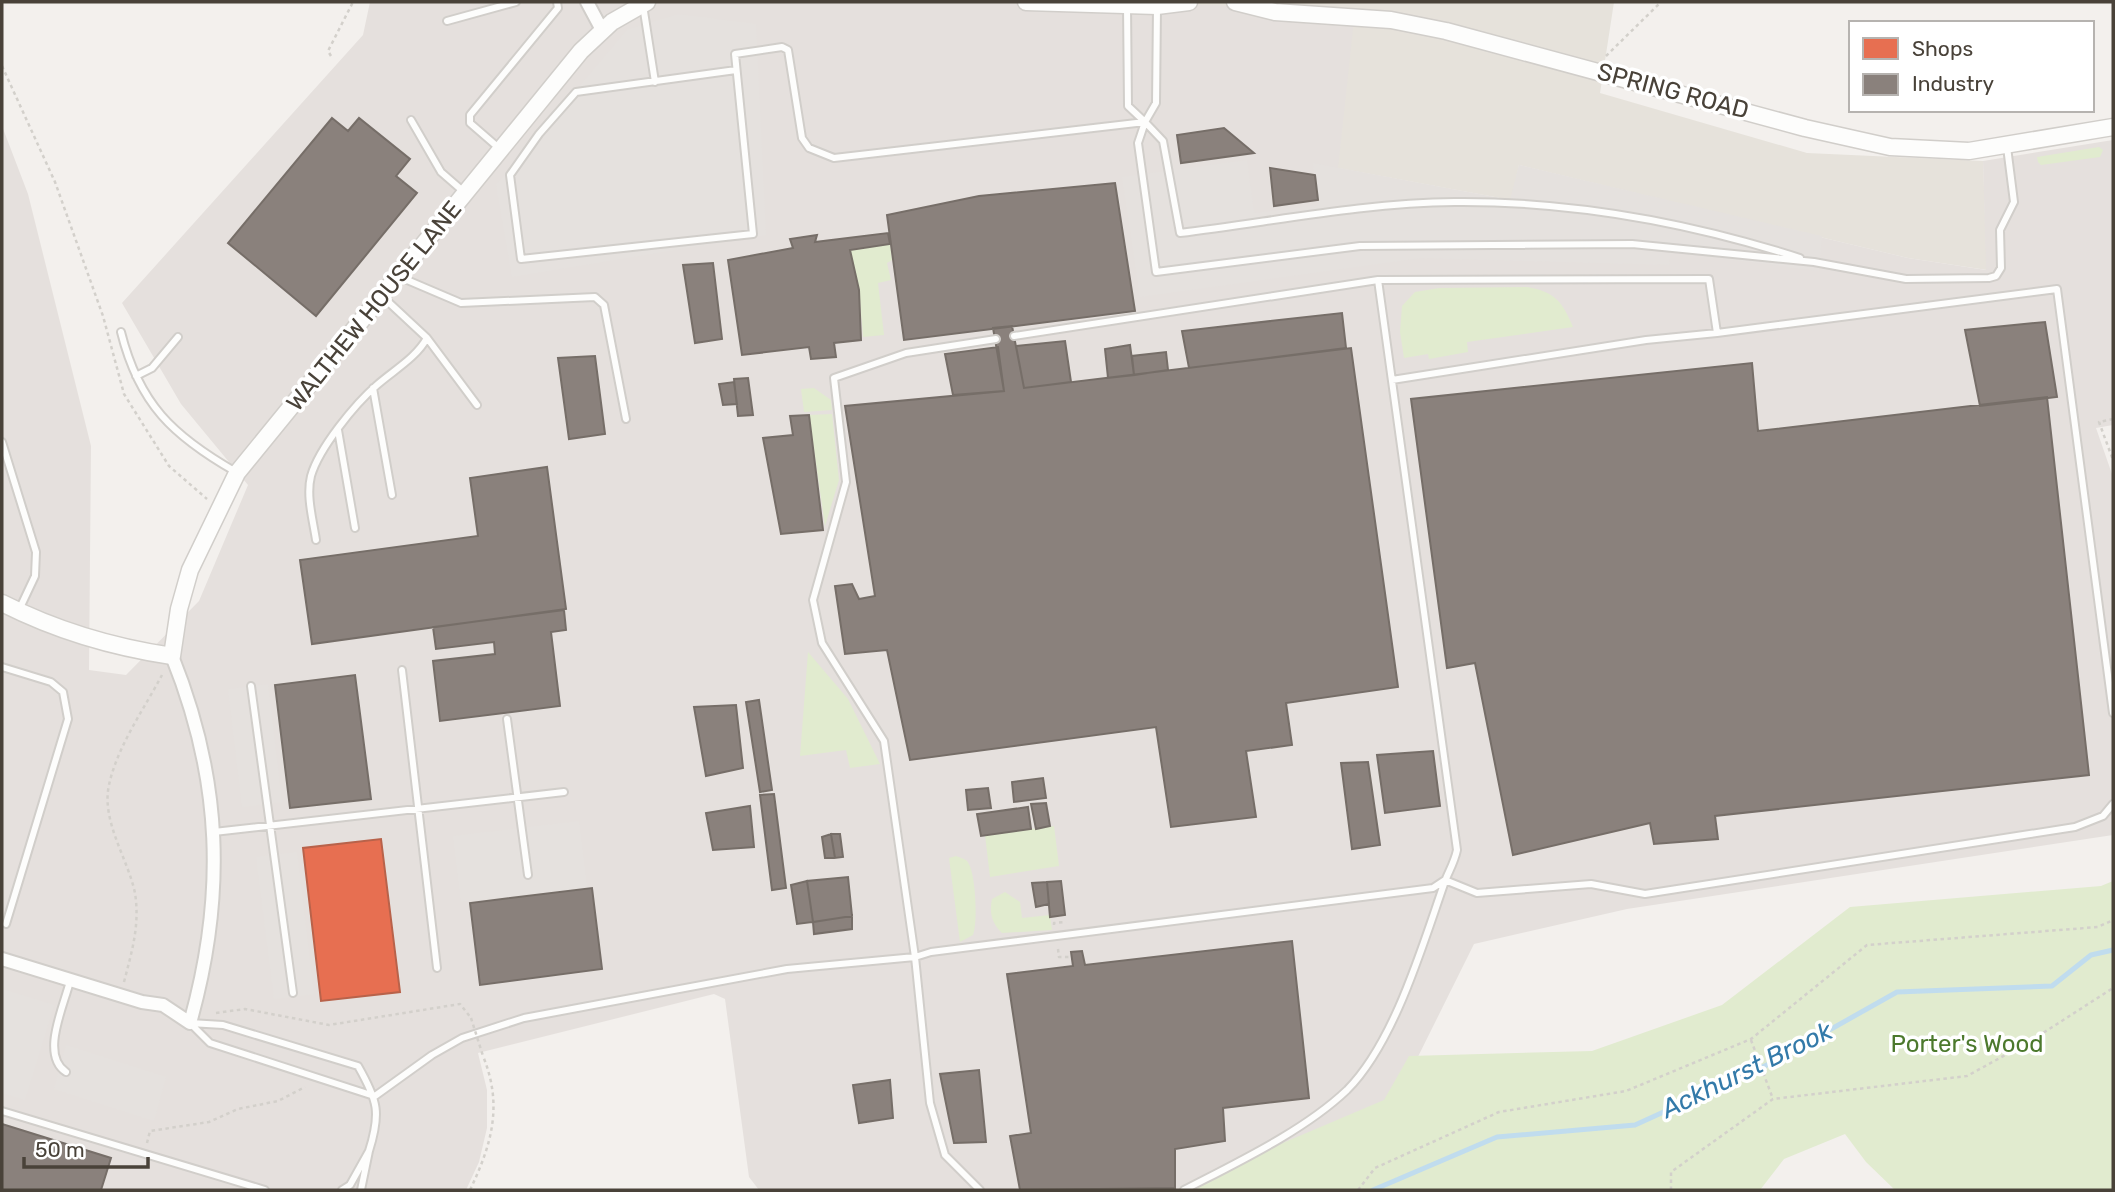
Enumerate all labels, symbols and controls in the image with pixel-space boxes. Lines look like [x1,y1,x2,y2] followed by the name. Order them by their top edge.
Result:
[1849,21,2094,112] legend
[1912,36,1973,61] text: Shops
[1594,57,1752,125] street label: SPRING ROAD
[1912,71,1994,96] text: Industry
[281,195,467,417] street label: WALTHEW HOUSE LANE
[1655,1015,1838,1126] water label: Ackhurst Brook
[1890,1030,2044,1058] park label: Porter's Wood
[24,1126,149,1170] scale bar
[35,1137,85,1162] text: 50 m

